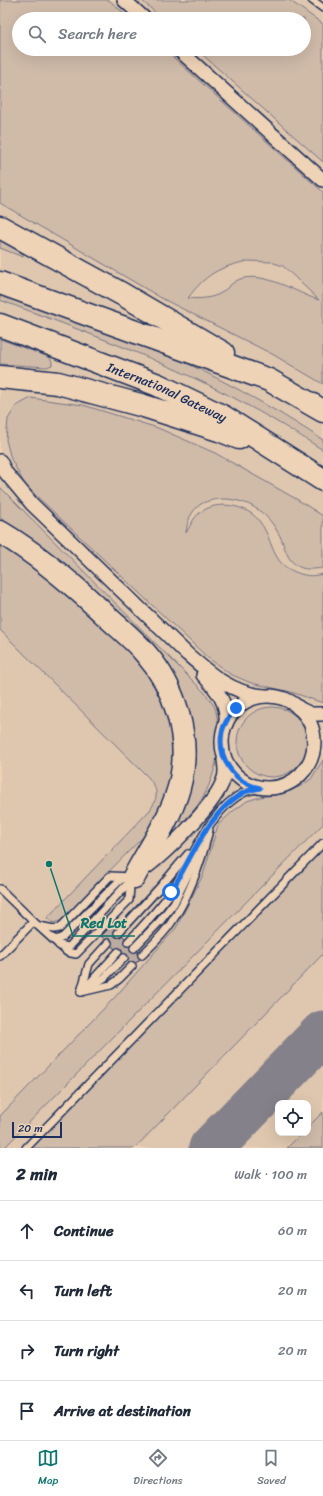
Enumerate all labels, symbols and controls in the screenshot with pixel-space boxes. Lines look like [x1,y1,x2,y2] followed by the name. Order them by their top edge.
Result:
[12,12,311,56] search box
[58,21,137,47] text: Search here
[26,23,48,45] icon: search
[103,355,231,429] street label: International Gateway
[227,699,245,717] route end
[162,883,180,901] route start
[73,910,135,936] callout: Red Lot
[80,911,128,936] text: Red Lot
[275,1100,311,1136] map controls
[275,1100,311,1136] button: locate
[18,1119,43,1138] text: 20 m
[12,1120,62,1139] scale bar
[16,1159,57,1189] text: 2 min
[234,1163,307,1186] text: Walk · 100 m
[54,1218,114,1244] text: Continue
[278,1219,307,1242] text: 60 m
[16,1220,38,1242] icon: ahead
[54,1278,112,1304] text: Turn left
[278,1279,307,1302] text: 20 m
[16,1280,38,1302] icon: left
[54,1338,119,1364] text: Turn right
[278,1339,307,1362] text: 20 m
[16,1340,38,1362] icon: right
[54,1398,191,1424] text: Arrive at destination
[16,1400,38,1422] icon: arrive
[37,1447,59,1490] tab: Map
[133,1447,183,1490] tab: Directions
[257,1447,286,1490] tab: Saved

